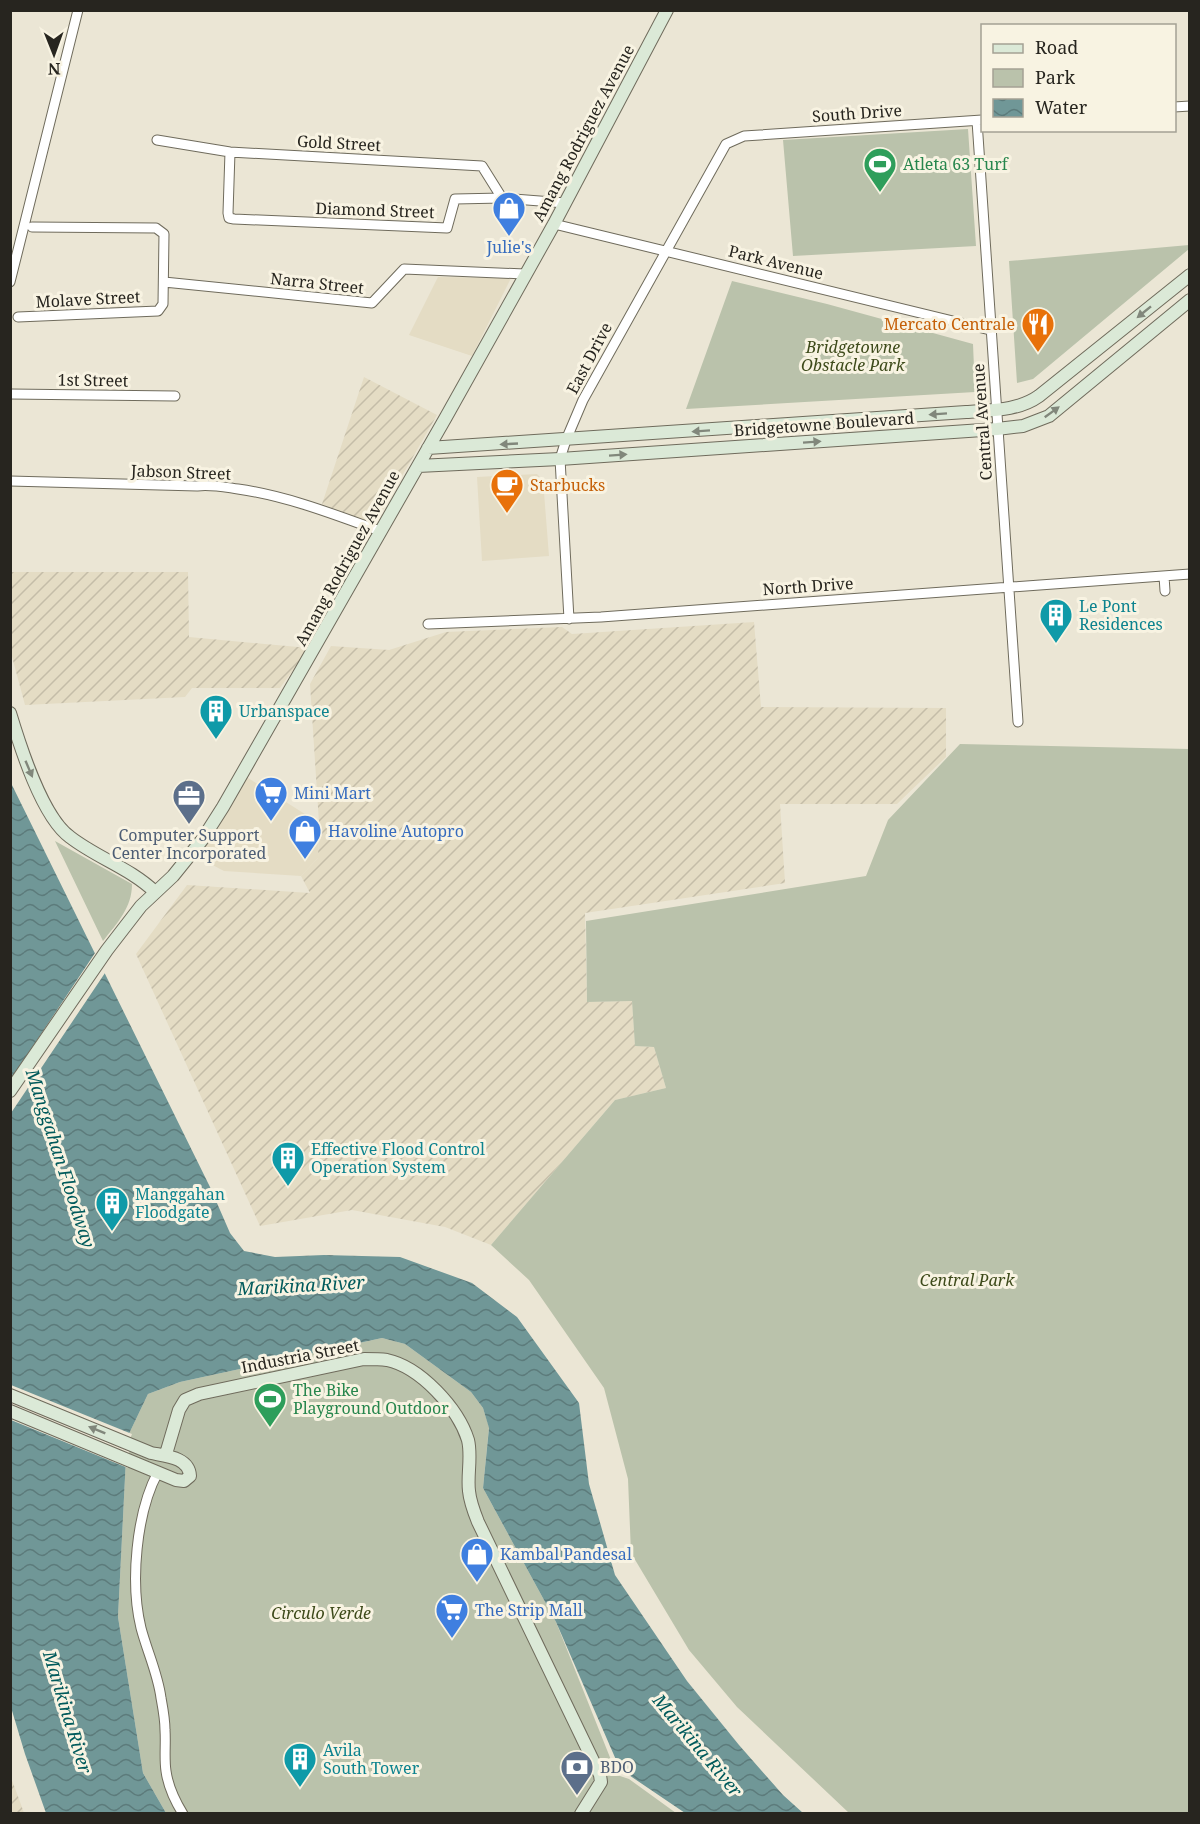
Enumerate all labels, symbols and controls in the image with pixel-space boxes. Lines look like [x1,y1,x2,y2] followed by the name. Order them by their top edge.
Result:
[24,24,84,84] north arrow
[981,24,1176,132] legend
[1035,35,1078,59] text: Road
[527,41,639,225] street label: Amang Rodriguez Avenue
[47,58,61,80] text: N
[1035,65,1075,89] text: Park
[1035,95,1088,119] text: Water
[811,99,903,127] street label: South Drive
[296,130,382,156] street label: Gold Street
[862,146,898,193] sports icon: Atleta 63 Turf
[903,153,1010,175] place label: Atleta 63 Turf
[491,190,527,237] shop icon: Julie's
[315,197,435,223] street label: Diamond Street
[485,236,532,258] place label: Julie's
[726,240,826,284] street label: Park Avenue
[269,267,365,299] street label: Narra Street
[35,285,141,313] street label: Molave Street
[1136,305,1152,318] one-way arrow
[1020,306,1056,353] restaurant icon: Mercato Centrale
[884,313,1015,335] place label: Mercato Centrale
[561,318,617,398] street label: East Drive
[801,336,906,376] park label: Bridgetowne Obstacle Park
[967,363,997,481] street label: Central Avenue
[58,368,129,392] street label: 1st Street
[1044,406,1060,418] one-way arrow
[733,407,915,441] street label: Bridgetowne Boulevard
[928,410,947,419] one-way arrow
[692,426,711,435] one-way arrow
[803,437,822,446] one-way arrow
[499,439,518,448] one-way arrow
[608,450,627,460] one-way arrow
[130,459,232,485] street label: Jabson Street
[289,466,405,650] street label: Amang Rodriguez Avenue
[489,467,525,514] cafe icon: Starbucks
[530,474,605,496] place label: Starbucks
[762,572,854,600] street label: North Drive
[1079,595,1163,635] place label: Le Pont Residences
[1038,597,1074,644] building icon: Le Pont Residences
[198,693,234,740] building icon: Urbanspace
[239,700,330,722] place label: Urbanspace
[25,760,34,778] one-way arrow
[253,775,289,822] supermarket icon: Mini Mart
[171,778,207,825] office icon: Computer Support Center Incorporated
[294,782,371,804] place label: Mini Mart
[287,813,323,860] shop icon: Havoline Autopro
[328,820,464,842] place label: Havoline Autopro
[112,824,267,864] place label: Computer Support Center Incorporated
[20,1065,101,1250] water label: Manggahan Floodway
[311,1138,485,1178] place label: Effective Flood Control Operation System
[270,1140,306,1187] building icon: Effective Flood Control Operation System
[135,1183,225,1223] place label: Manggahan Floodgate
[94,1185,130,1232] building icon: Manggahan Floodgate
[920,1269,1015,1291] park label: Central Park
[236,1270,366,1300] water label: Marikina River
[239,1334,361,1378] street label: Industria Street
[293,1379,449,1419] place label: The Bike Playground Outdoor
[252,1381,288,1428] sports icon: The Bike Playground Outdoor
[88,1425,106,1434] one-way arrow
[459,1536,495,1583] shop icon: Kambal Pandesal
[500,1543,632,1565] place label: Kambal Pandesal
[434,1592,470,1639] supermarket icon: The Strip Mall
[475,1599,583,1621] place label: The Strip Mall
[271,1602,371,1624] park label: Circulo Verde
[38,1647,98,1777] water label: Marikina River
[647,1688,748,1802] water label: Marikina River
[323,1739,420,1779] place label: Avila South Tower
[282,1741,318,1788] building icon: Avila South Tower
[559,1749,595,1796] bank icon: BDO
[600,1756,634,1778] place label: BDO

